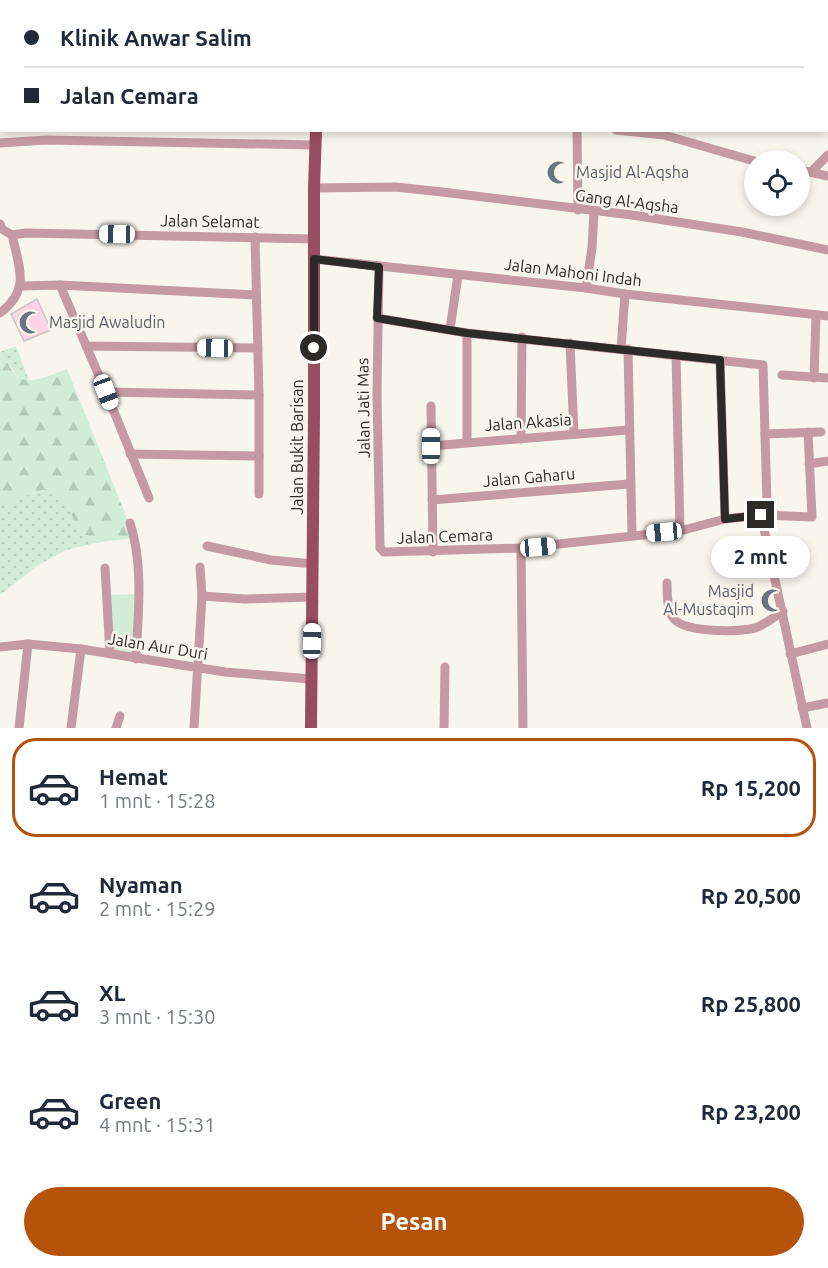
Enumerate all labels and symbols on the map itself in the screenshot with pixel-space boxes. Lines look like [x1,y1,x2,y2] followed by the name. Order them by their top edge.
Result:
[545,159,571,185] mosque icon: Masjid Al-Aqsha
[576,163,689,181] place label: Masjid Al-Aqsha
[574,186,680,216] street label: Gang Al-Aqsha
[160,211,261,231] street label: Jalan Selamat
[99,225,135,243] car
[503,255,643,289] street label: Jalan Mahoni Indah
[18,309,44,335] mosque icon: Masjid Awaludin
[49,313,165,331] place label: Masjid Awaludin
[300,334,327,361] route start
[197,339,233,357] car
[353,358,373,458] street label: Jalan Jati Mas
[91,372,121,412] car
[288,379,306,515] street label: Jalan Bukit Barisan
[484,410,572,434] street label: Jalan Akasia
[422,428,440,464] car
[482,464,576,490] street label: Jalan Gaharu
[747,501,774,528] route end
[645,521,683,543] car
[397,525,493,547] street label: Jalan Cemara
[519,536,557,558] car
[712,536,810,578] callout: 2 mnt
[663,582,754,618] place label: Masjid Al-Mustaqim
[759,587,785,613] mosque icon: Masjid Al-Mustaqim
[303,623,321,659] car
[107,629,209,663] street label: Jalan Aur Duri

